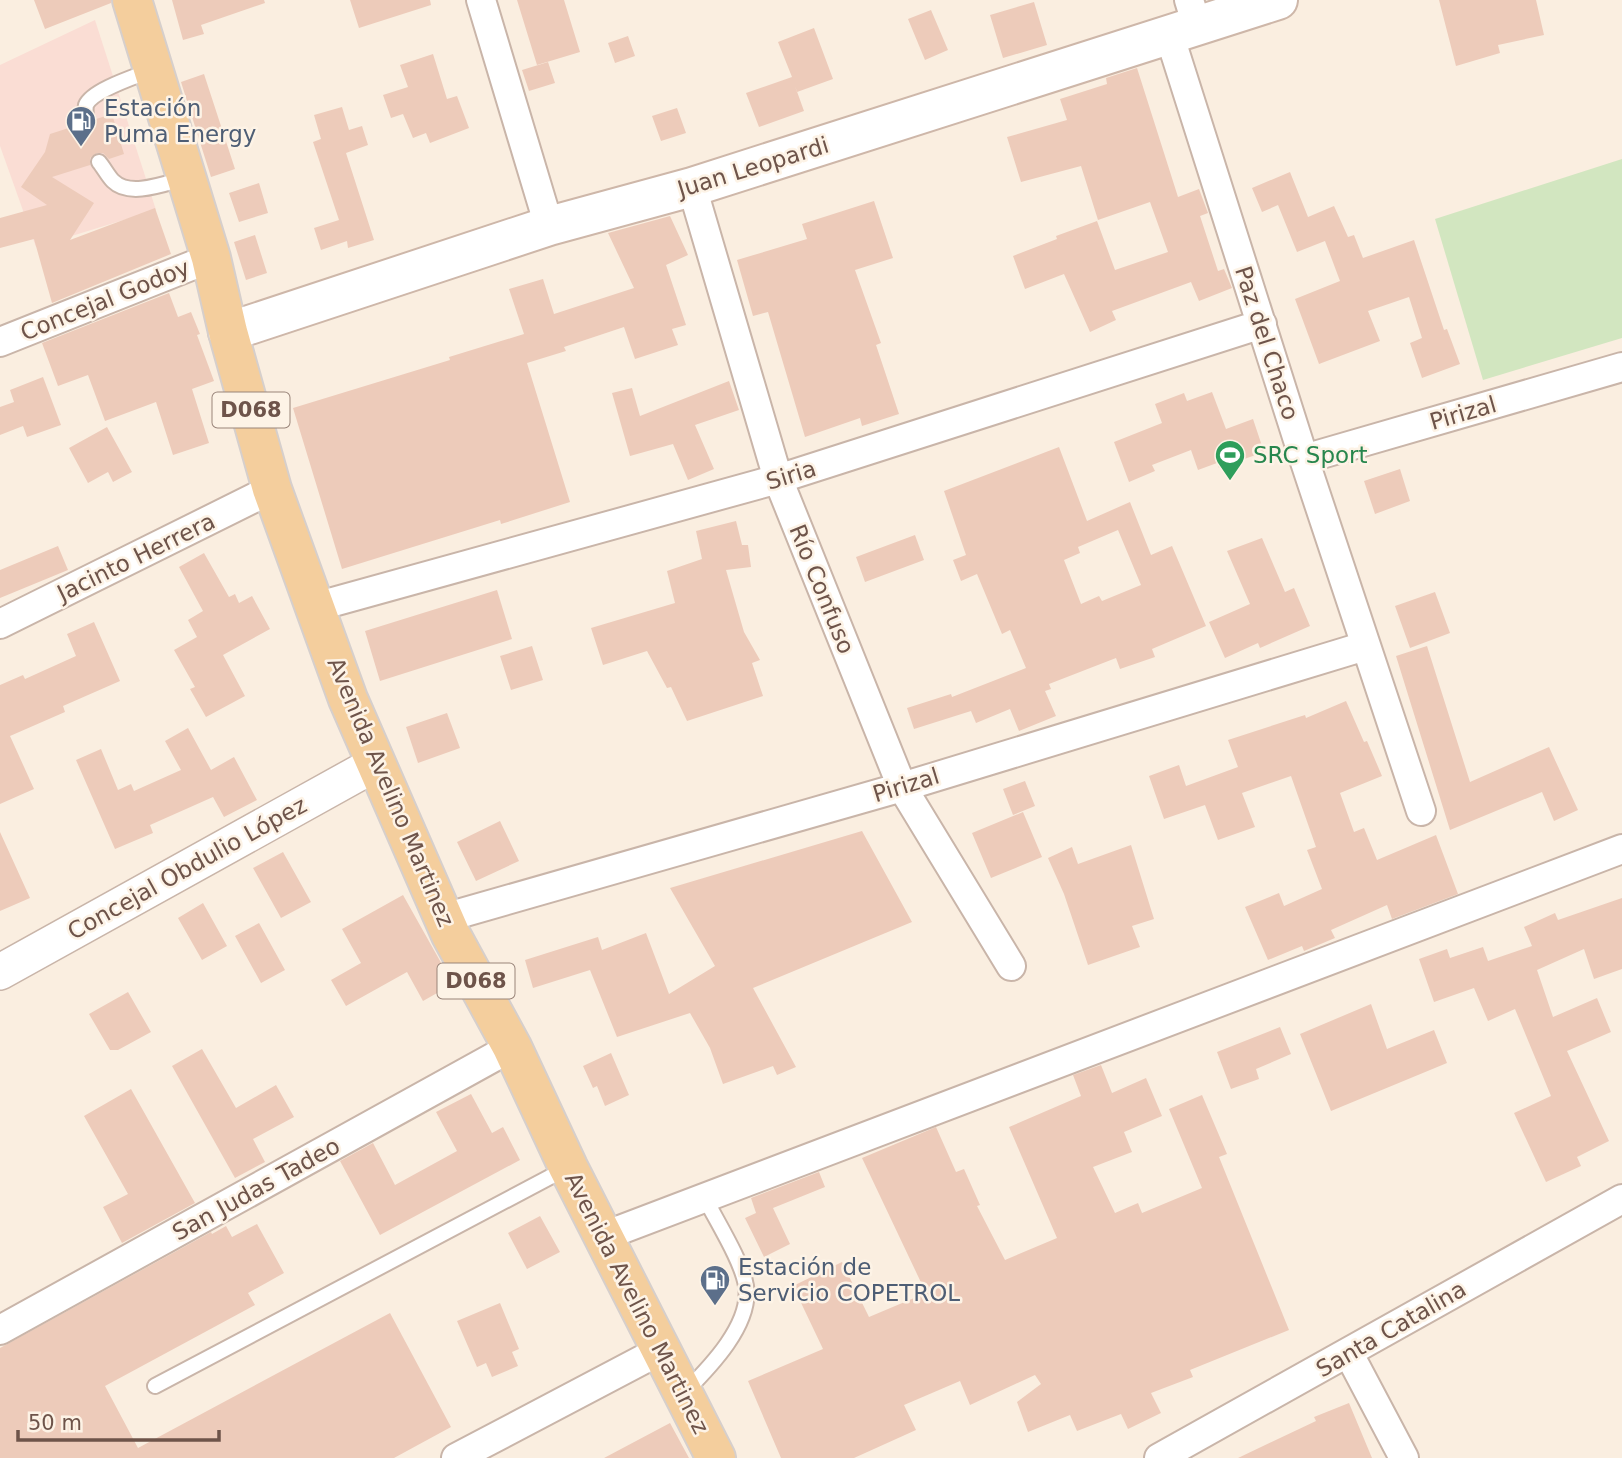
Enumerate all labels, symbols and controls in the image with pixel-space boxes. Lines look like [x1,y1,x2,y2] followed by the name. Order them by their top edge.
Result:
[104,95,256,147] place label: Estación Puma Energy
[64,104,98,148] fuel station icon: Estación Puma Energy
[672,132,832,203] street label: Juan Leopardi
[17,254,193,346] street label: Concejal Godoy
[1230,263,1304,423] street label: Paz del Chaco
[1427,391,1499,435] street label: Pirizal
[212,392,290,428] road number: D068
[1213,438,1247,482] sports icon: SRC Sport
[1253,442,1368,468] place label: SRC Sport
[763,455,819,495] street label: Siria
[51,508,219,607] street label: Jacinto Herrera
[784,521,860,657] street label: Río Confuso
[322,654,460,930] street label: Avenida Avelino Martinez
[870,763,942,807] street label: Pirizal
[63,791,311,945] street label: Concejal Obdulio López
[438,964,514,998] road number: D068
[168,1132,344,1246] street label: San Judas Tadeo
[560,1168,714,1438] street label: Avenida Avelino Martinez
[738,1254,960,1306] place label: Estación de Servicio COPETROL
[698,1263,732,1307] fuel station icon: Estación de Servicio COPETROL
[1312,1276,1470,1382] street label: Santa Catalina
[18,1398,219,1442] scale bar
[28,1411,82,1435] text: 50 m

